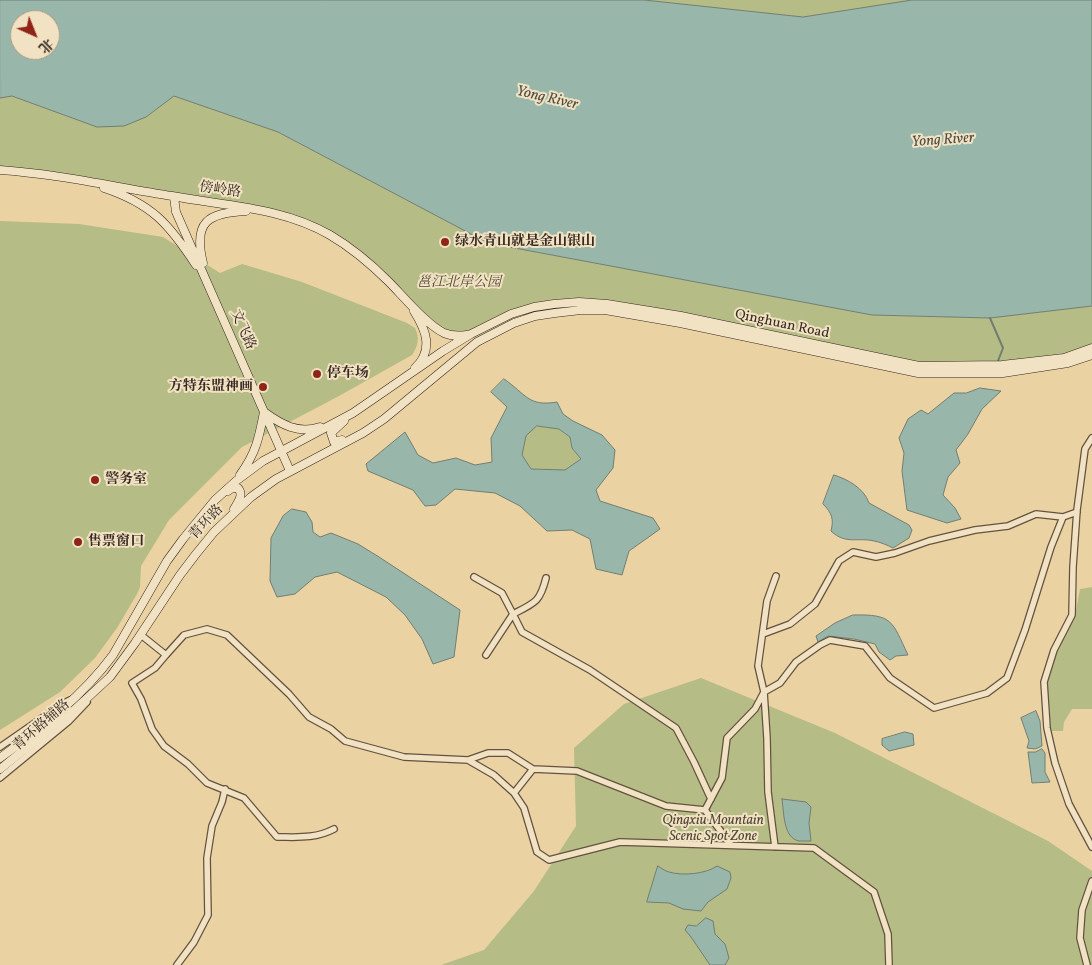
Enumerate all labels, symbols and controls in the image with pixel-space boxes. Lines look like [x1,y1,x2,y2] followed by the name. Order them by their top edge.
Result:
[10,10,60,60] north arrow
[33,34,57,57] text: 北
[514,83,580,115] water label: Yong River
[911,130,975,152] water label: Yong River
[198,180,242,202] street label: 傍岭路
[455,234,595,250] place label: 绿水青山就是金山银山
[439,236,451,248] marker: 绿水青山就是金山银山
[417,275,501,291] park label: 邕江北岸公园
[226,307,258,353] street label: 文飞路
[733,307,831,343] street label: Qinghuan Road
[327,366,369,382] place label: 停车场
[311,368,323,380] marker: 停车场
[169,379,253,395] place label: 方特东盟神画
[257,381,269,393] marker: 方特东盟神画
[105,472,147,488] place label: 警务室
[89,474,101,486] marker: 警务室
[187,502,227,544] street label: 青环路
[88,534,144,550] place label: 售票窗口
[72,536,84,548] marker: 售票窗口
[10,697,74,755] street label: 青环路辅路
[662,813,764,846] park label: Qingxiu Mountain Scenic Spot Zone

